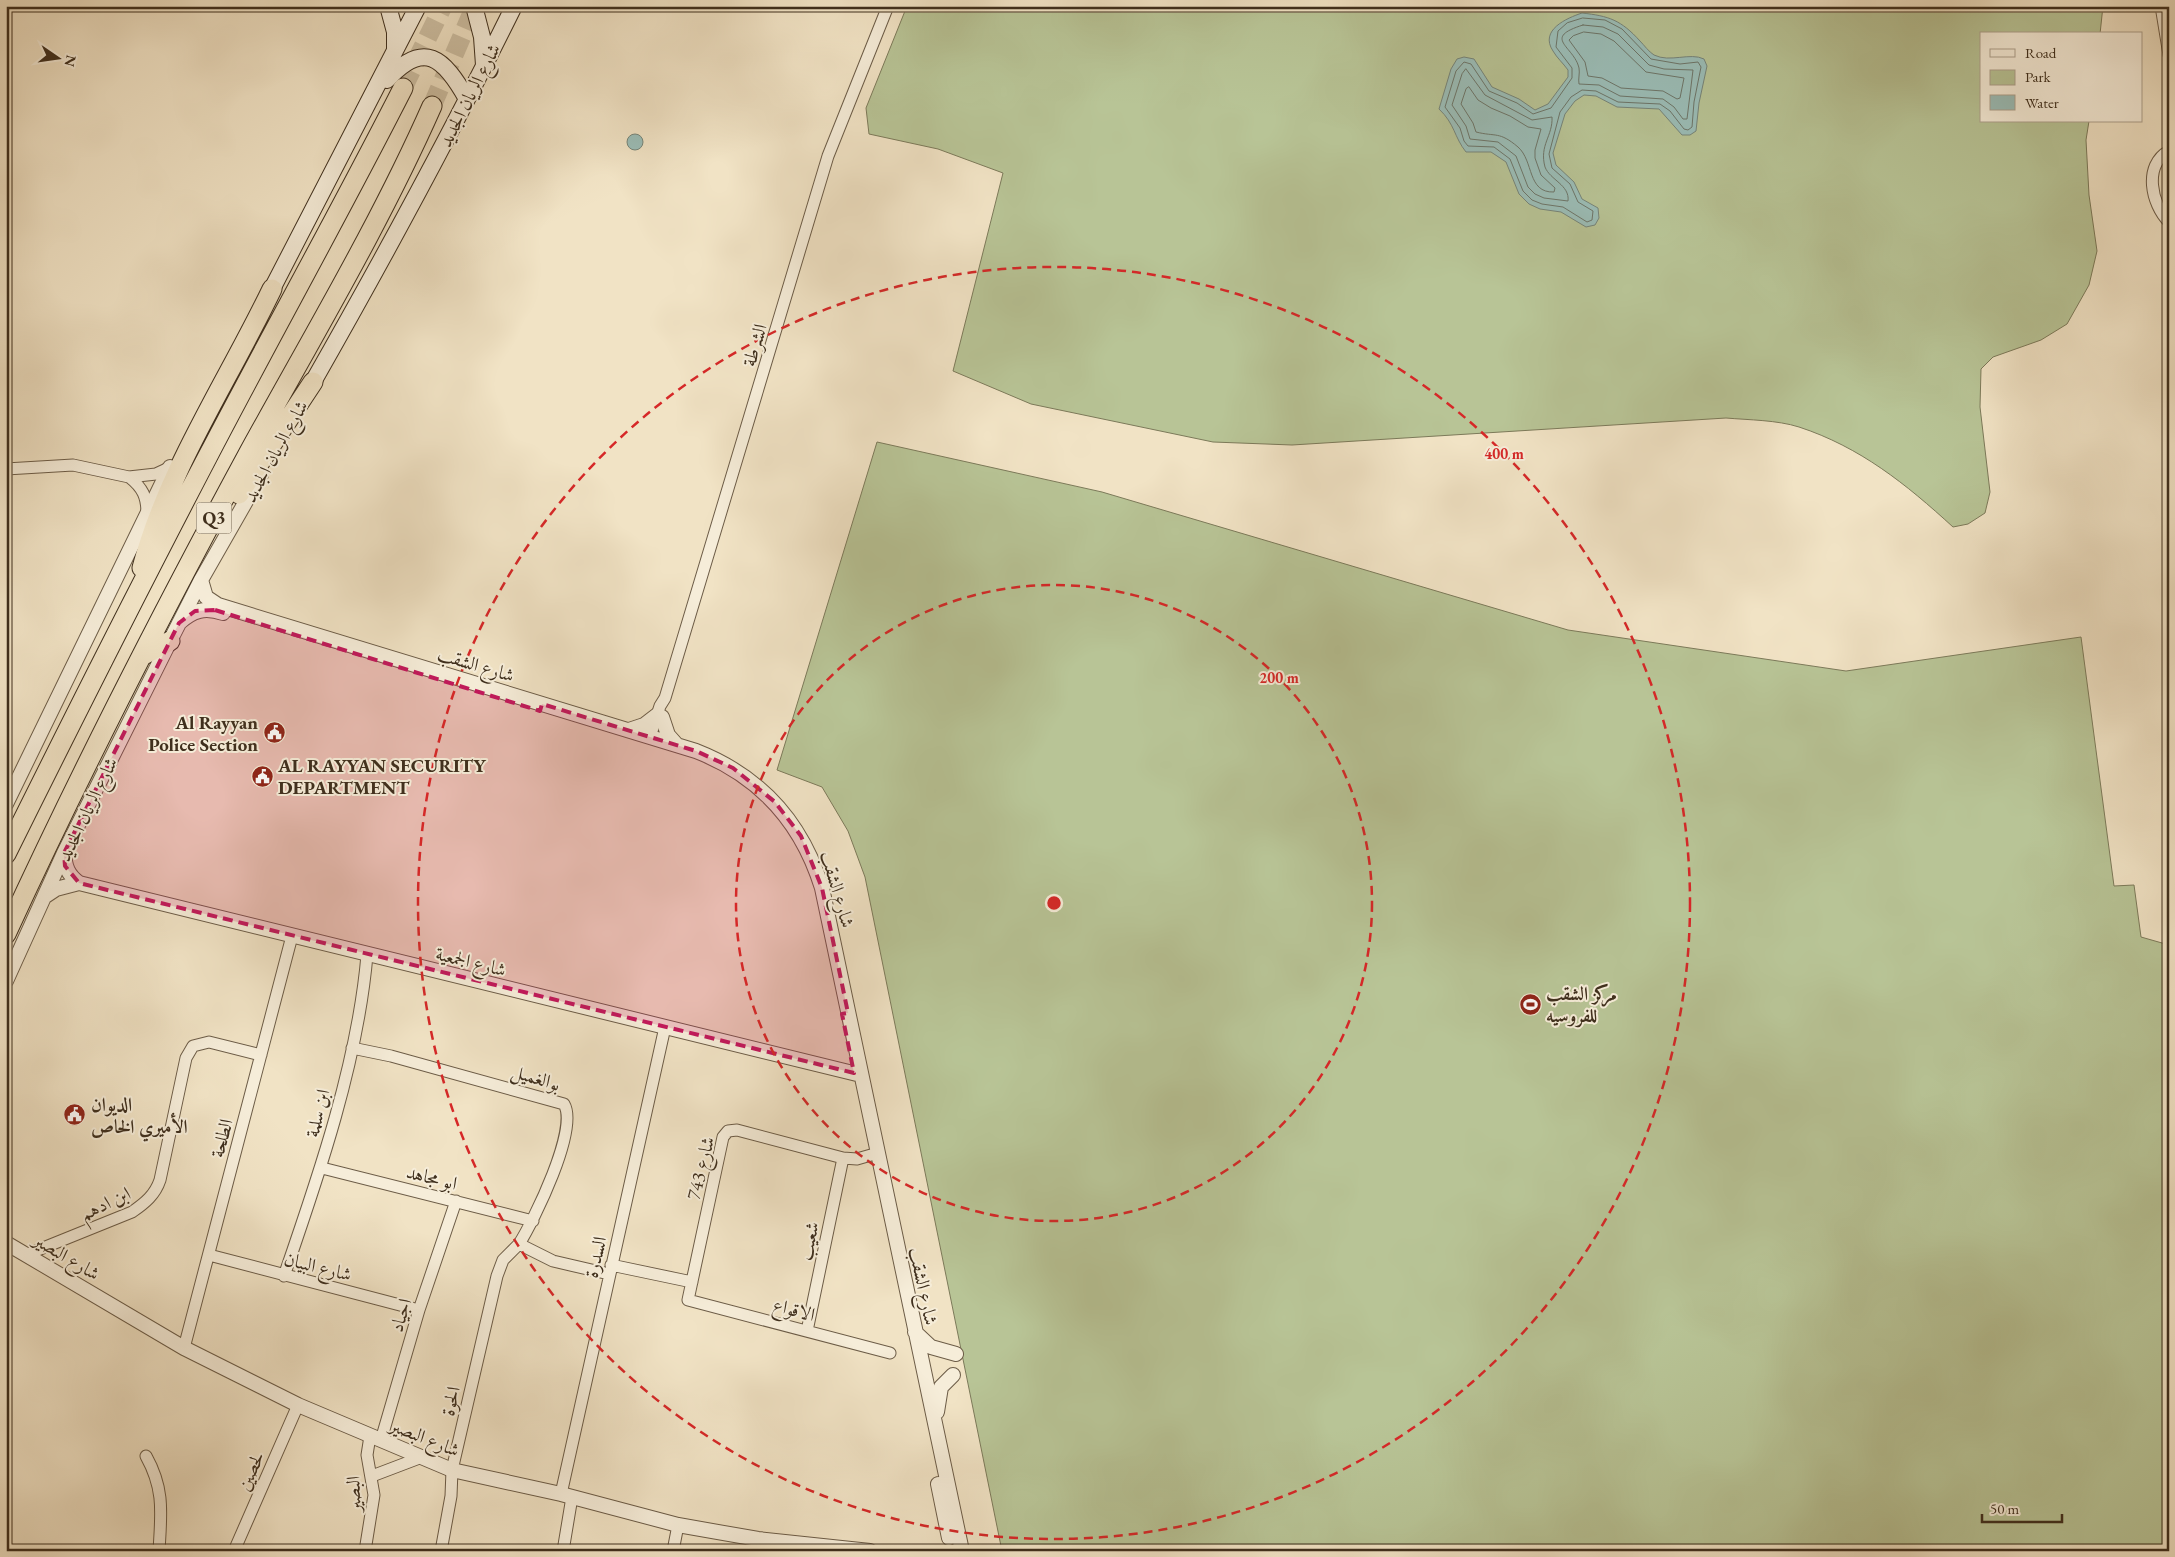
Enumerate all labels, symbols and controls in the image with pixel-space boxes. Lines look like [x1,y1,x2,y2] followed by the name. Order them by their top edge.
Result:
[32,32,82,82] north arrow
[1980,32,2142,122] legend
[433,39,509,153] street label: شارع الريان الجديد
[2025,43,2057,62] text: Road
[60,53,81,69] text: N
[2025,67,2052,86] text: Park
[2025,93,2059,112] text: Water
[736,321,773,369] street label: الشرطة
[237,396,316,508] street label: شارع الريان الجديد
[1484,444,1524,463] text: 400 m
[196,502,232,534] road number: Q3
[434,641,517,691] street label: شارع الشقب
[1259,668,1299,687] text: 200 m
[148,710,258,757] place label: Al Rayyan Police Section
[262,721,286,745] public building icon: Al Rayyan Police Section
[51,753,126,867] street label: شارع الريان الجديد
[277,753,486,800] place label: AL RAYYAN SECURITY DEPARTMENT
[250,764,274,788] public building icon: AL RAYYAN SECURITY DEPARTMENT
[812,848,860,931] street label: شارع الشقب
[1045,894,1063,912] centre of rings
[432,941,509,985] street label: شارع الجمعية
[1546,981,1617,1028] place label: مركز الشقب للفروسيه
[1518,992,1542,1016] sports icon: مركز الشقب للفروسيه
[508,1058,564,1098] street label: بوالغميل
[299,1086,336,1140] street label: ابن سلمة
[91,1092,188,1142] place label: الديوان الأميري الخاص
[63,1103,87,1127] public building icon: الديوان الأميري الخاص
[204,1116,239,1160] street label: الطلحة
[681,1134,723,1203] street label: شارع 743
[404,1159,460,1196] street label: ابو مجاهد
[76,1181,137,1232] street label: ابن ادهم
[792,1219,825,1263] street label: شعيب
[26,1226,104,1289] street label: شارع البصير
[579,1234,612,1280] street label: السدرة
[900,1245,944,1328] street label: شارع الشقب
[281,1246,354,1290] street label: شارع البيان
[769,1292,818,1330] street label: الاقواع
[384,1295,417,1335] street label: اجياد
[435,1384,466,1418] street label: الحوة
[383,1411,463,1466] street label: شارع البصير
[231,1448,270,1495] street label: لحصين
[340,1475,367,1515] street label: البصير
[1982,1492,2062,1524] scale bar
[1990,1499,2019,1518] text: 50 m

